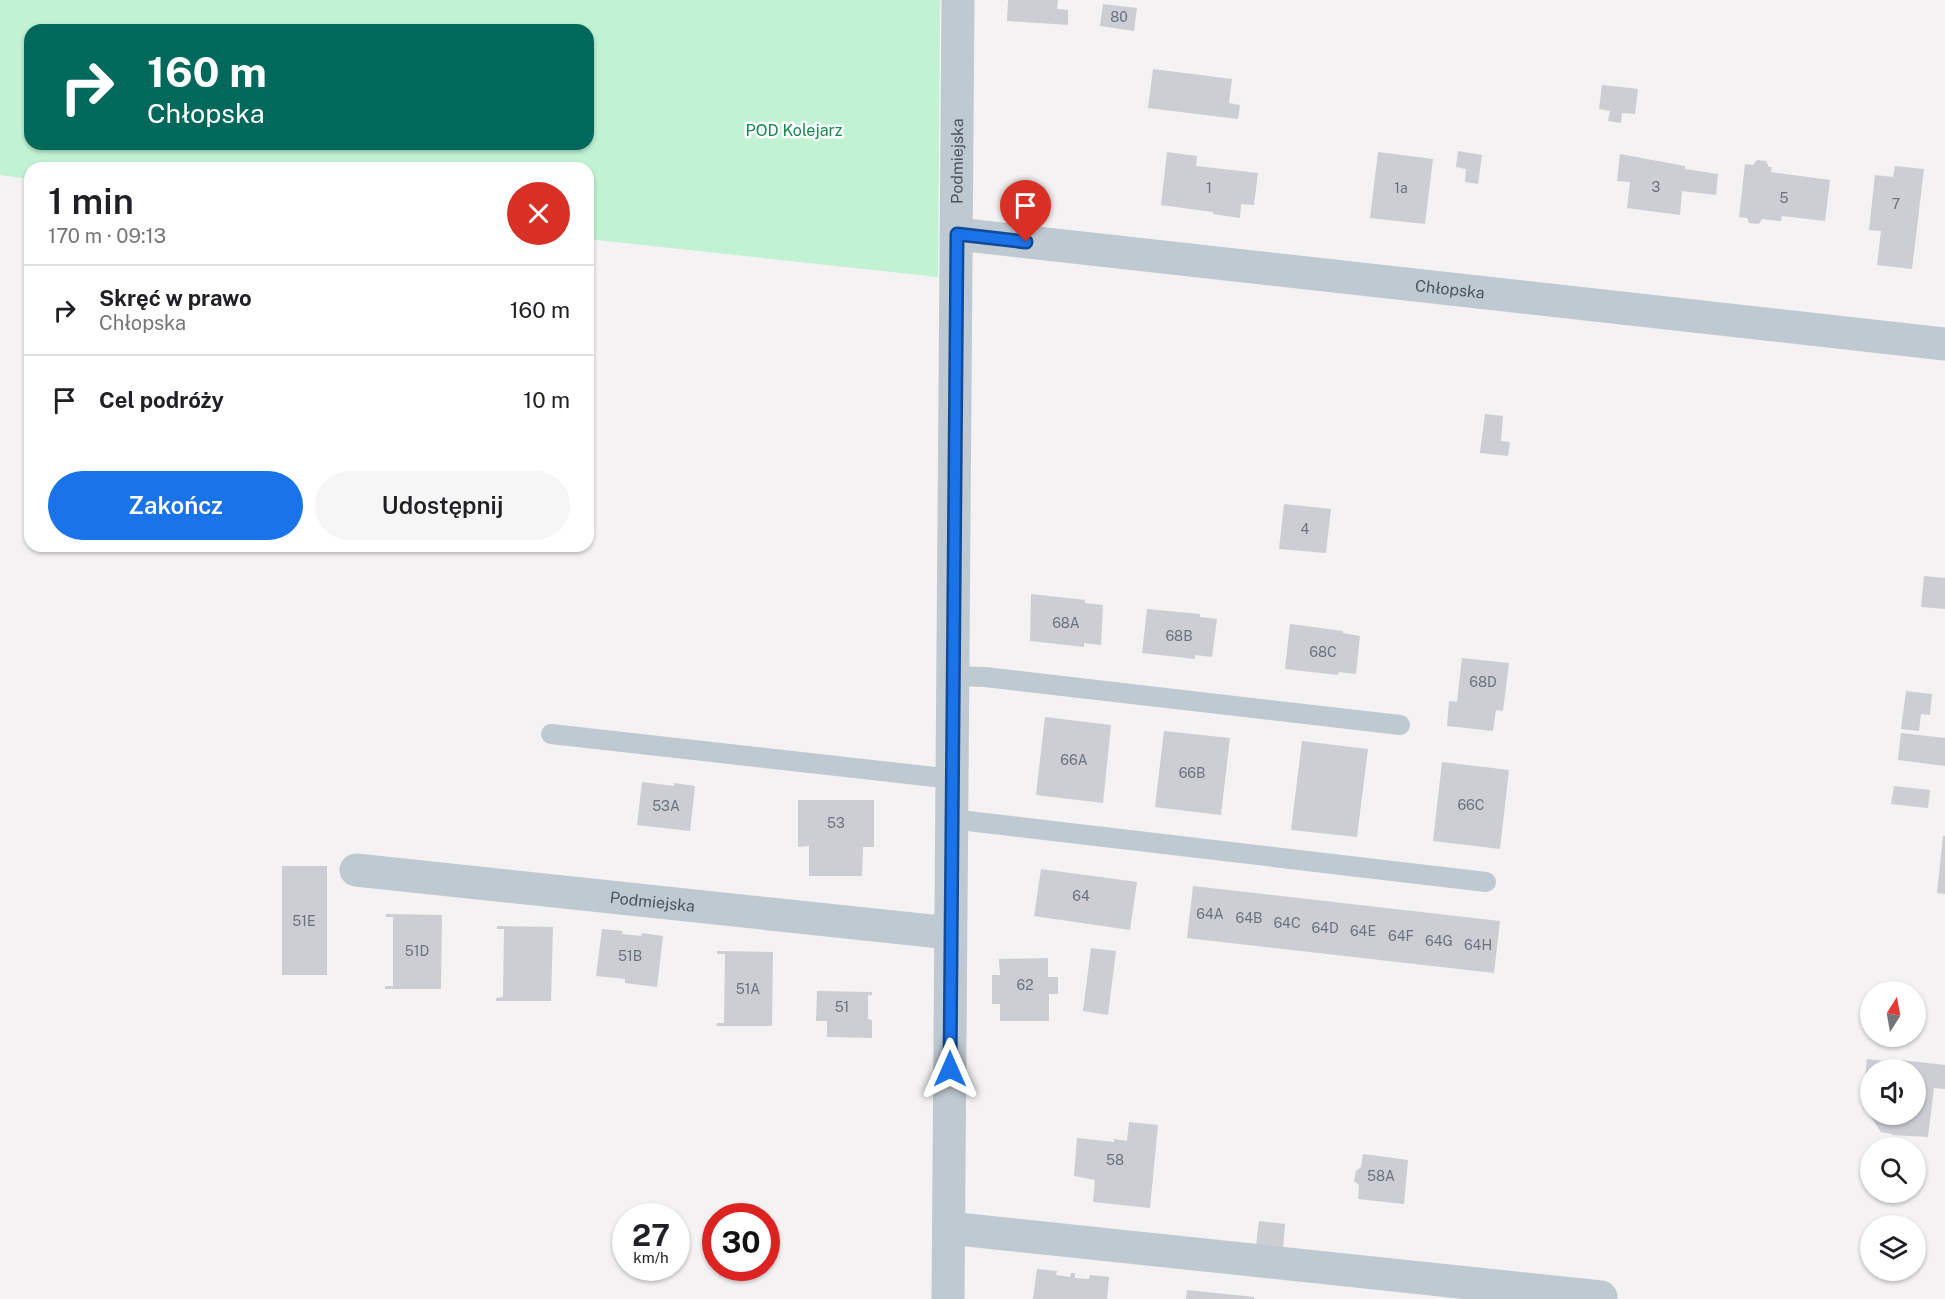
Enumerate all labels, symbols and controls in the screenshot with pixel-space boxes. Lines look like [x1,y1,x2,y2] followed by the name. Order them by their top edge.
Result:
[1110,9,1128,25] house number: 80
[147,47,267,96] text: 160 m
[48,48,126,126] icon: right
[147,97,265,129] text: Chłopska
[947,118,967,204] street label: Podmiejska
[745,121,843,140] park label: POD Kolejarz
[1652,179,1661,195] house number: 3
[48,180,134,222] text: 1 min
[1000,180,1051,242] pin
[1206,180,1212,196] house number: 1
[1394,180,1408,196] house number: 1a
[507,182,570,245] button: close
[1009,189,1042,222] icon: arrive
[1780,190,1789,206] house number: 5
[1892,196,1900,212] house number: 7
[48,224,166,248] text: 170 m · 09:13
[1414,276,1486,303] street label: Chłopska
[99,285,252,311] text: Skręć w prawo
[48,294,81,327] icon: right
[510,297,570,323] text: 160 m
[99,311,186,335] text: Chłopska
[48,384,81,417] icon: arrive
[99,387,224,413] text: Cel podróży
[523,387,570,413] text: 10 m
[48,471,303,540] button: Zakończ
[315,471,570,540] button: Udostępnij
[1301,521,1310,537] house number: 4
[1052,615,1080,631] house number: 68A
[1165,628,1193,644] house number: 68B
[1309,644,1337,660] house number: 68C
[1469,674,1497,690] house number: 68D
[1060,752,1088,768] house number: 66A
[1179,765,1205,781] house number: 66B
[1458,797,1484,813] house number: 66C
[652,798,680,814] house number: 53A
[827,815,845,831] house number: 53
[609,888,696,916] street label: Podmiejska
[1072,888,1090,904] house number: 64
[1196,906,1224,922] house number: 64A
[1236,910,1262,926] house number: 64B
[292,913,316,929] house number: 51E
[1273,915,1301,931] house number: 64C
[1311,920,1339,936] house number: 64D
[1350,923,1376,939] house number: 64E
[1388,928,1414,944] house number: 64F
[1425,933,1453,949] house number: 64G
[1464,937,1492,953] house number: 64H
[405,943,429,959] house number: 51D
[618,948,642,964] house number: 51B
[1016,977,1034,993] house number: 62
[736,981,760,997] house number: 51A
[1860,981,1926,1047] north arrow
[1860,981,1926,1281] map controls
[835,999,849,1015] house number: 51
[918,1037,982,1101] position arrow
[1860,1059,1926,1125] button: sound
[1860,1137,1926,1203] button: search
[1106,1152,1124,1168] house number: 58
[1367,1168,1395,1184] house number: 58A
[702,1203,780,1281] speed limit sign: 30
[1860,1215,1926,1281] button: layers
[632,1217,670,1253] text: 27
[633,1249,669,1266] text: km/h

